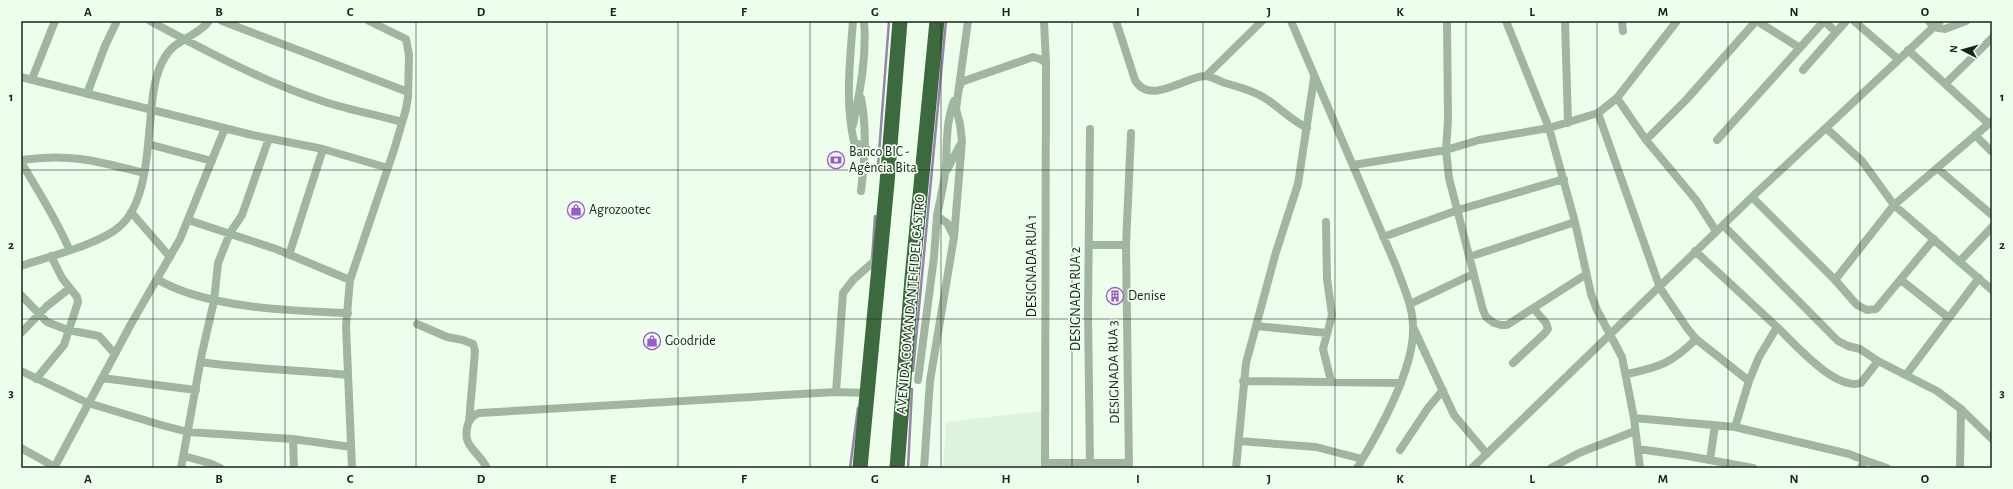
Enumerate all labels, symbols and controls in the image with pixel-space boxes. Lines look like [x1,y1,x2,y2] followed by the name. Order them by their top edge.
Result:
[84,6,92,19] text: A
[215,6,223,19] text: B
[347,6,354,19] text: C
[477,6,486,19] text: D
[610,6,617,19] text: E
[741,6,748,19] text: F
[871,6,879,19] text: G
[1001,6,1011,19] text: H
[1136,6,1140,19] text: I
[1267,6,1271,19] text: J
[1396,6,1404,19] text: K
[1529,6,1535,19] text: L
[1658,6,1668,19] text: M
[1789,6,1799,19] text: N
[1921,6,1930,19] text: O
[1943,30,1983,70] north arrow
[1948,45,1959,53] text: N
[9,91,13,104] text: 1
[2000,91,2004,104] text: 1
[849,145,918,175] place label: Banco BIC - Agência Bita
[826,150,846,170] bank icon: Banco BIC - Agência Bita
[894,193,928,415] street label: AVENIDA COMANDANTE FIDEL CASTRO
[566,200,586,220] shop icon: Agrozootec
[589,203,651,217] place label: Agrozootec
[1025,215,1039,317] street label: DESIGNADA RUA 1
[8,239,14,252] text: 2
[1999,239,2005,252] text: 2
[1069,247,1083,351] street label: DESIGNADA RUA 2
[1105,286,1125,306] building icon: Denise
[1128,289,1166,303] place label: Denise
[1106,320,1122,424] street label: DESIGNADA RUA 3
[642,331,662,351] shop icon: Goodride
[665,334,716,348] place label: Goodride
[8,387,14,400] text: 3
[1999,387,2005,400] text: 3
[84,473,92,486] text: A
[215,473,223,486] text: B
[347,473,354,486] text: C
[477,473,486,486] text: D
[610,473,617,486] text: E
[741,473,748,486] text: F
[871,473,879,486] text: G
[1001,473,1011,486] text: H
[1136,473,1140,486] text: I
[1267,473,1271,486] text: J
[1396,473,1404,486] text: K
[1529,473,1535,486] text: L
[1658,473,1668,486] text: M
[1789,473,1799,486] text: N
[1921,473,1930,486] text: O

